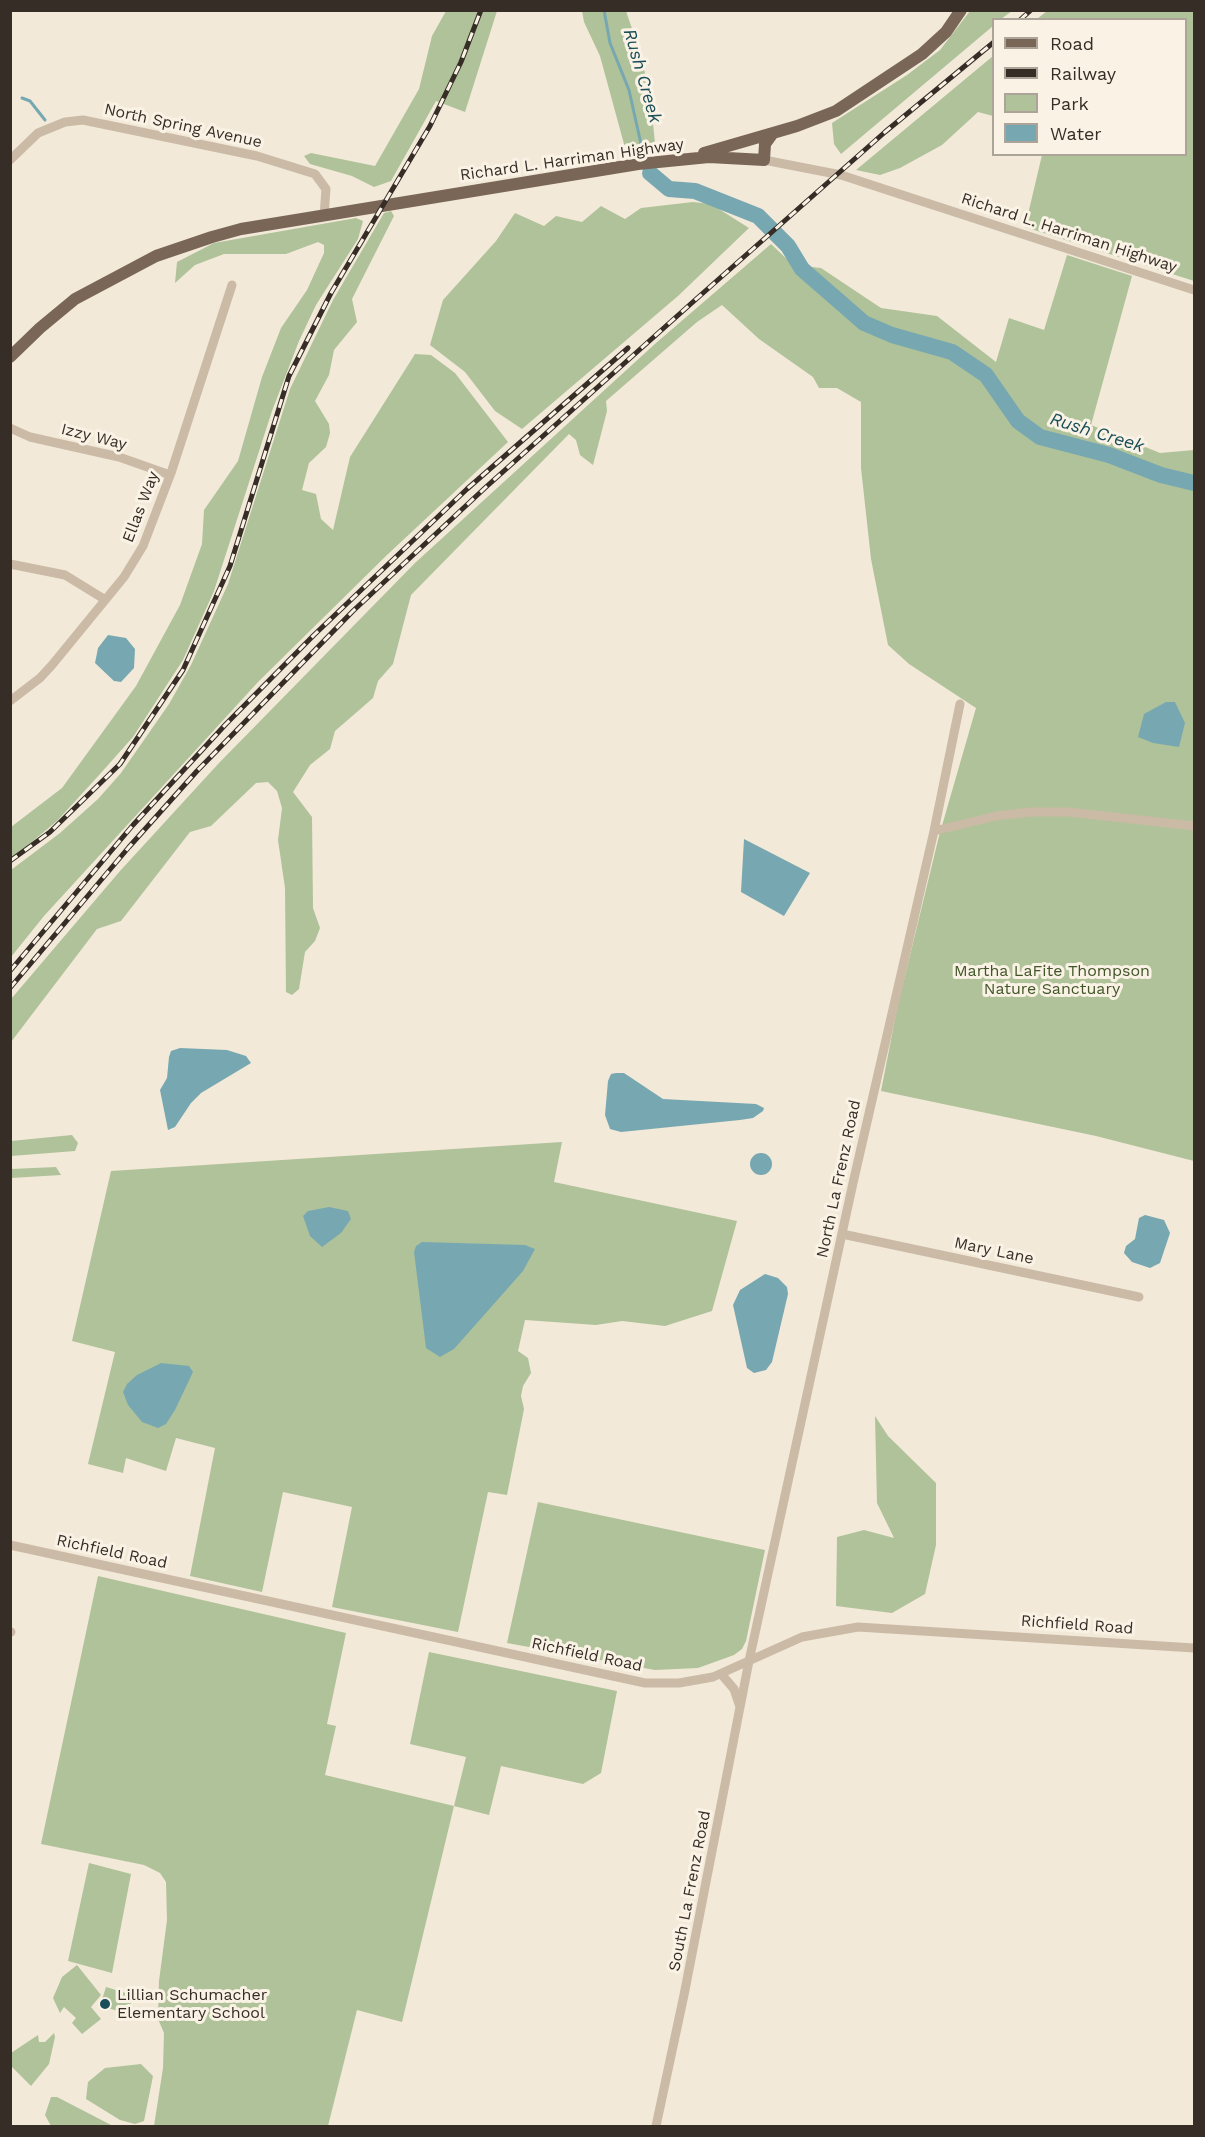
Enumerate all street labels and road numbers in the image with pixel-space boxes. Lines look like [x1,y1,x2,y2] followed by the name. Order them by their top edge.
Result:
[102,100,264,152] street label: North Spring Avenue
[459,135,685,185] street label: Richard L. Harriman Highway
[959,189,1179,277] street label: Richard L. Harriman Highway
[59,420,129,454] street label: Izzy Way
[119,469,163,545] street label: Ellas Way
[813,1098,865,1260] street label: North La Frenz Road
[953,1233,1035,1269] street label: Mary Lane
[55,1531,169,1573] street label: Richfield Road
[1020,1611,1134,1639] street label: Richfield Road
[530,1634,644,1676] street label: Richfield Road
[665,1809,715,1973] street label: South La Frenz Road

